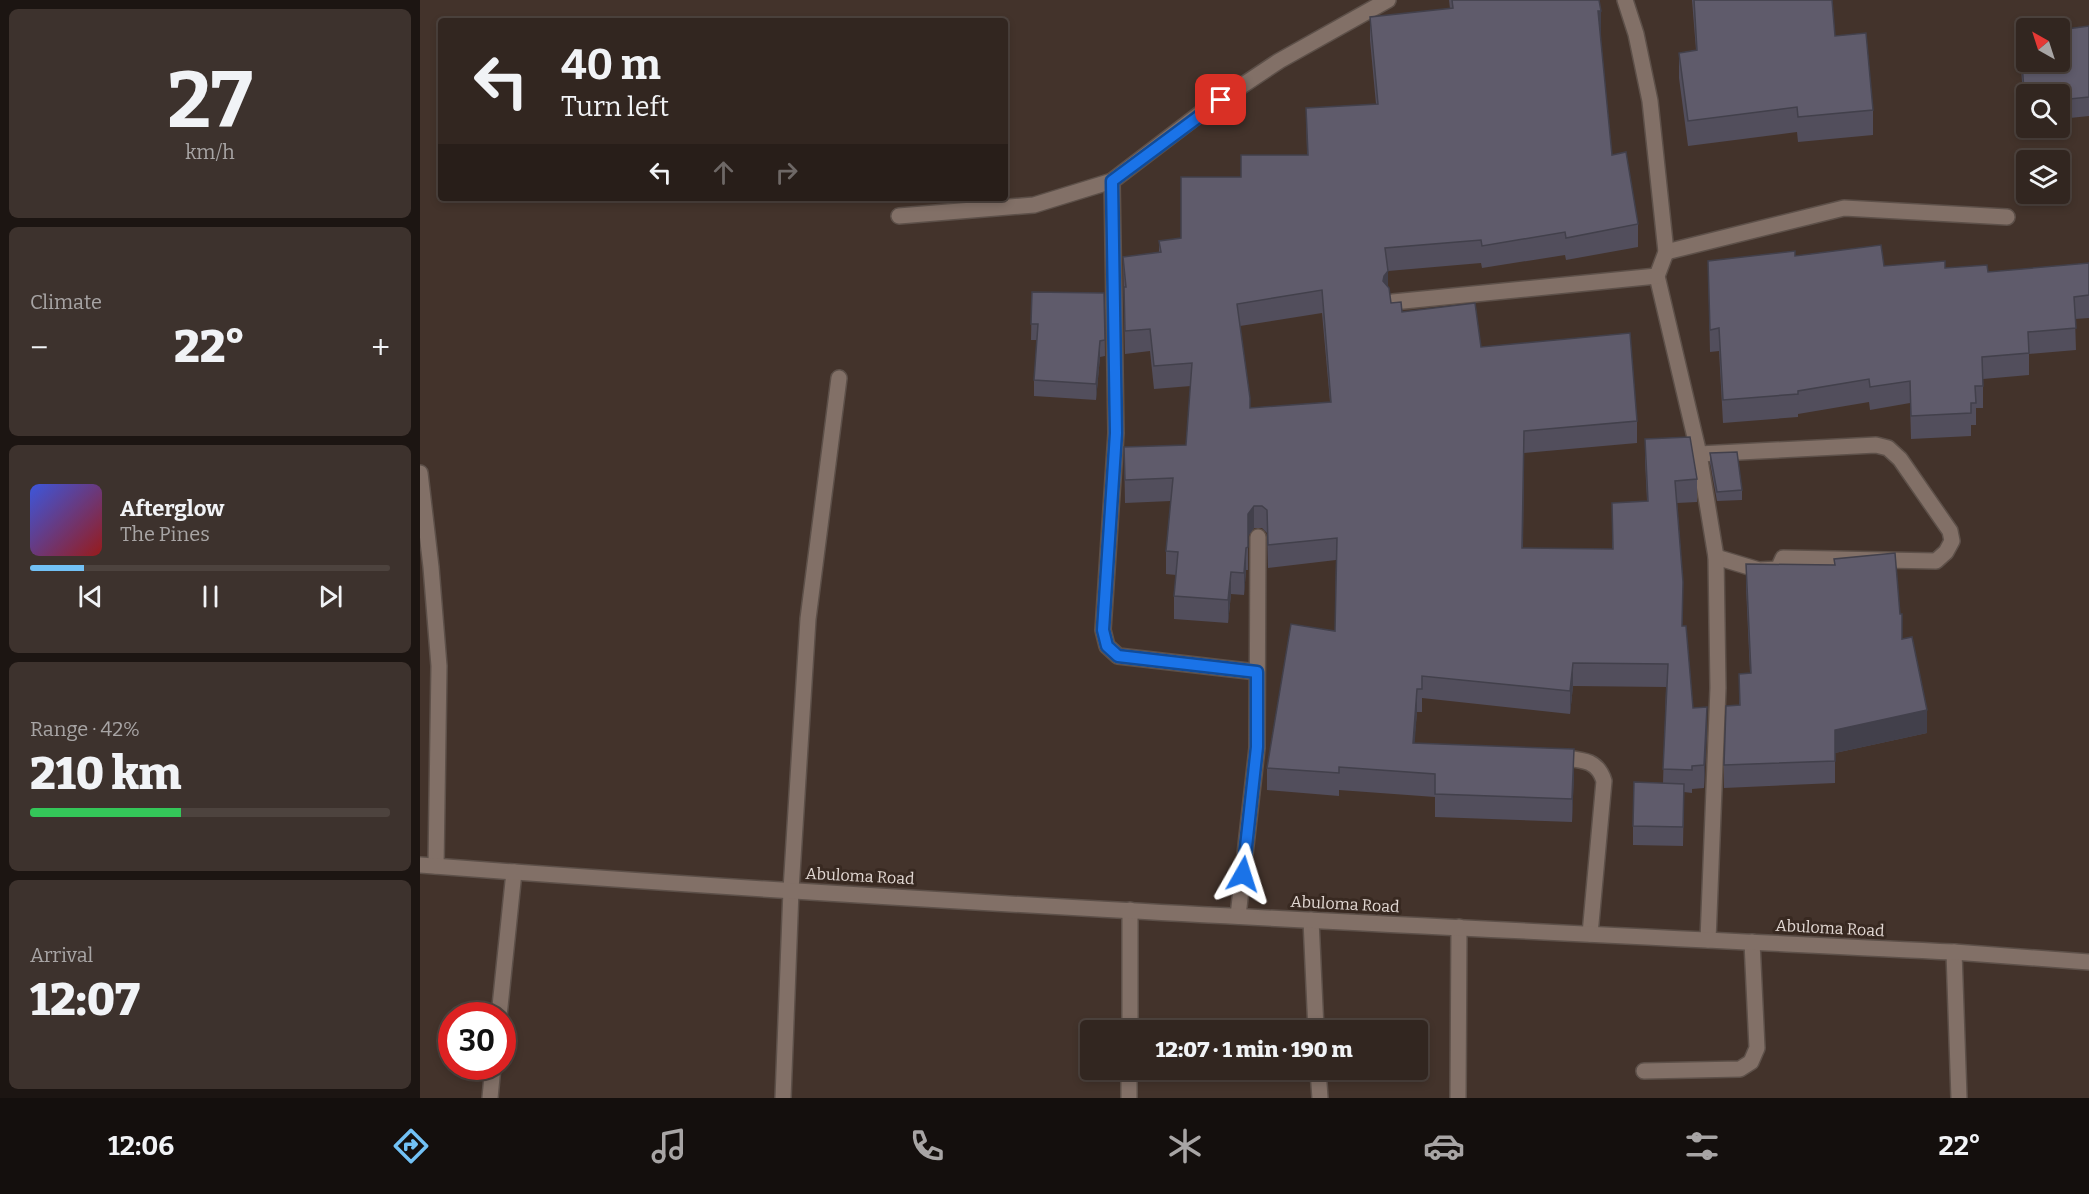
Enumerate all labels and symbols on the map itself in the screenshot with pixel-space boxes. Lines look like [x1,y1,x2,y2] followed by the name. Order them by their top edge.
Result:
[2016,18,2070,72] north arrow
[1195,74,1246,125] pin
[1211,842,1275,906] position arrow
[805,864,915,888] street label: Abuloma Road
[1290,892,1400,916] street label: Abuloma Road
[1775,916,1885,940] street label: Abuloma Road
[438,1002,516,1080] speed limit sign: 30

